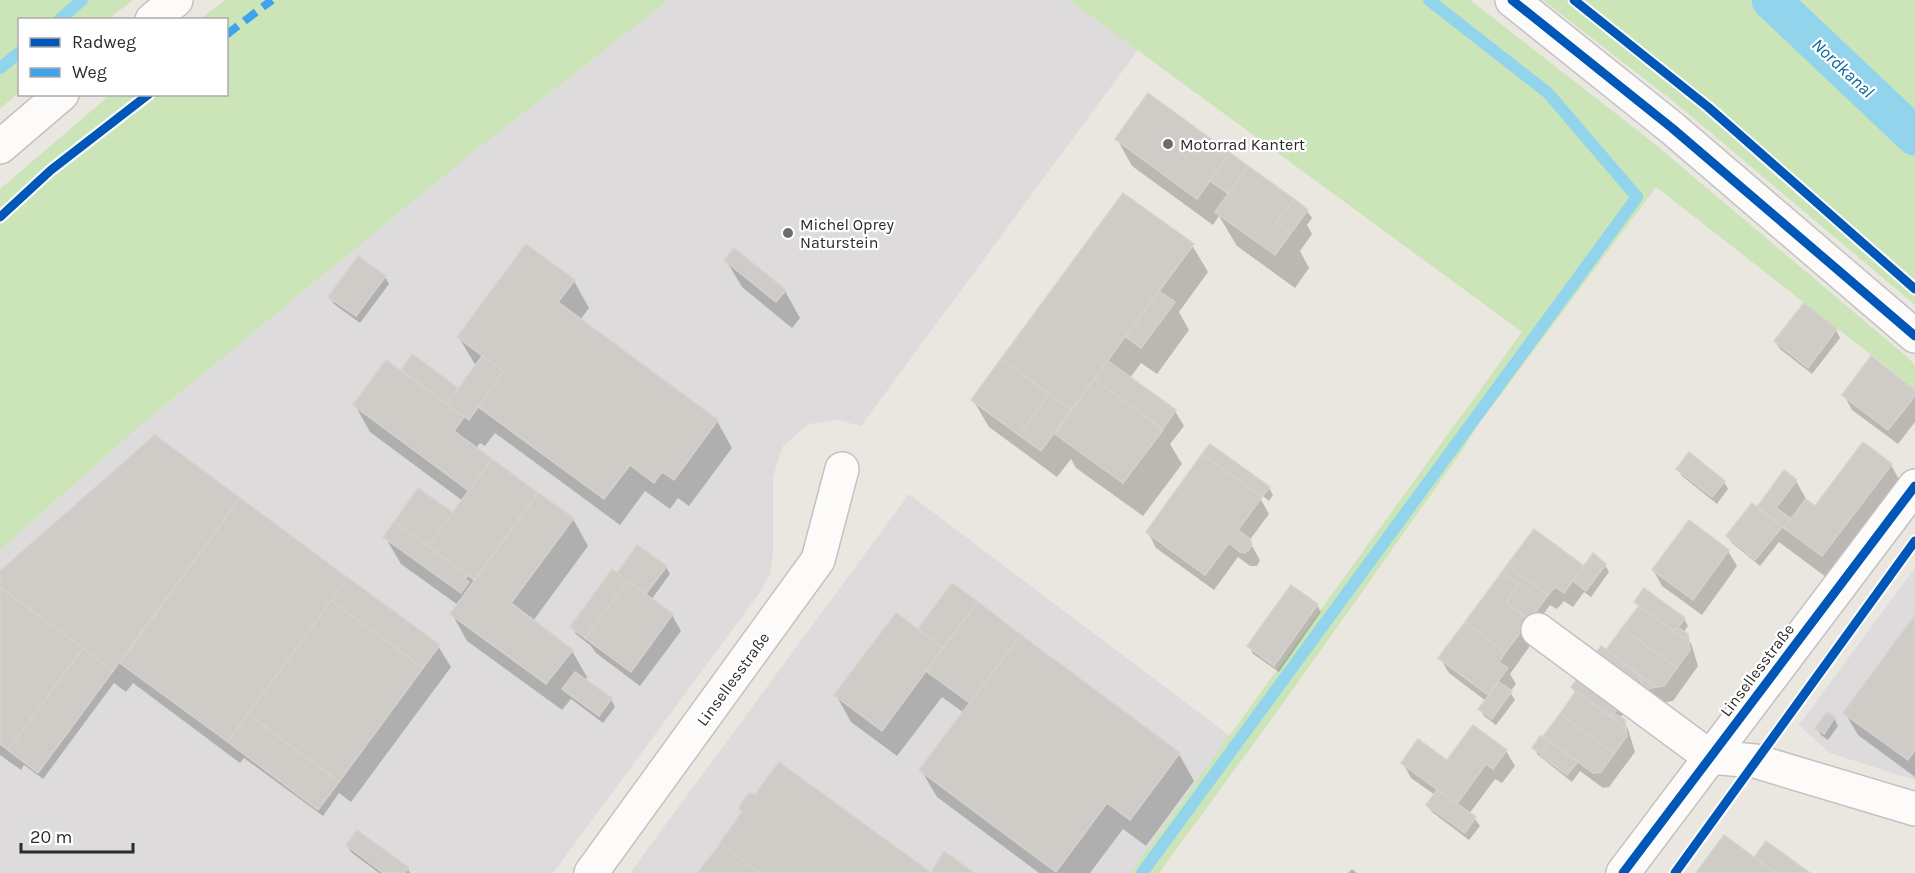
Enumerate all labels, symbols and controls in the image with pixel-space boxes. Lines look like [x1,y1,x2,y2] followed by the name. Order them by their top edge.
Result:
[18,18,228,96] legend
[72,31,136,53] text: Radweg
[1807,34,1879,103] water label: Nordkanal
[72,61,107,83] text: Weg
[1180,135,1305,154] place label: Motorrad Kantert
[1161,137,1175,151] marker: Motorrad Kantert
[800,215,894,252] place label: Michel Oprey Naturstein
[781,226,795,240] marker: Michel Oprey Naturstein
[1716,620,1798,720] street label: Linsellesstraße
[693,628,773,730] street label: Linsellesstraße
[21,816,134,854] scale bar
[30,826,72,848] text: 20 m

